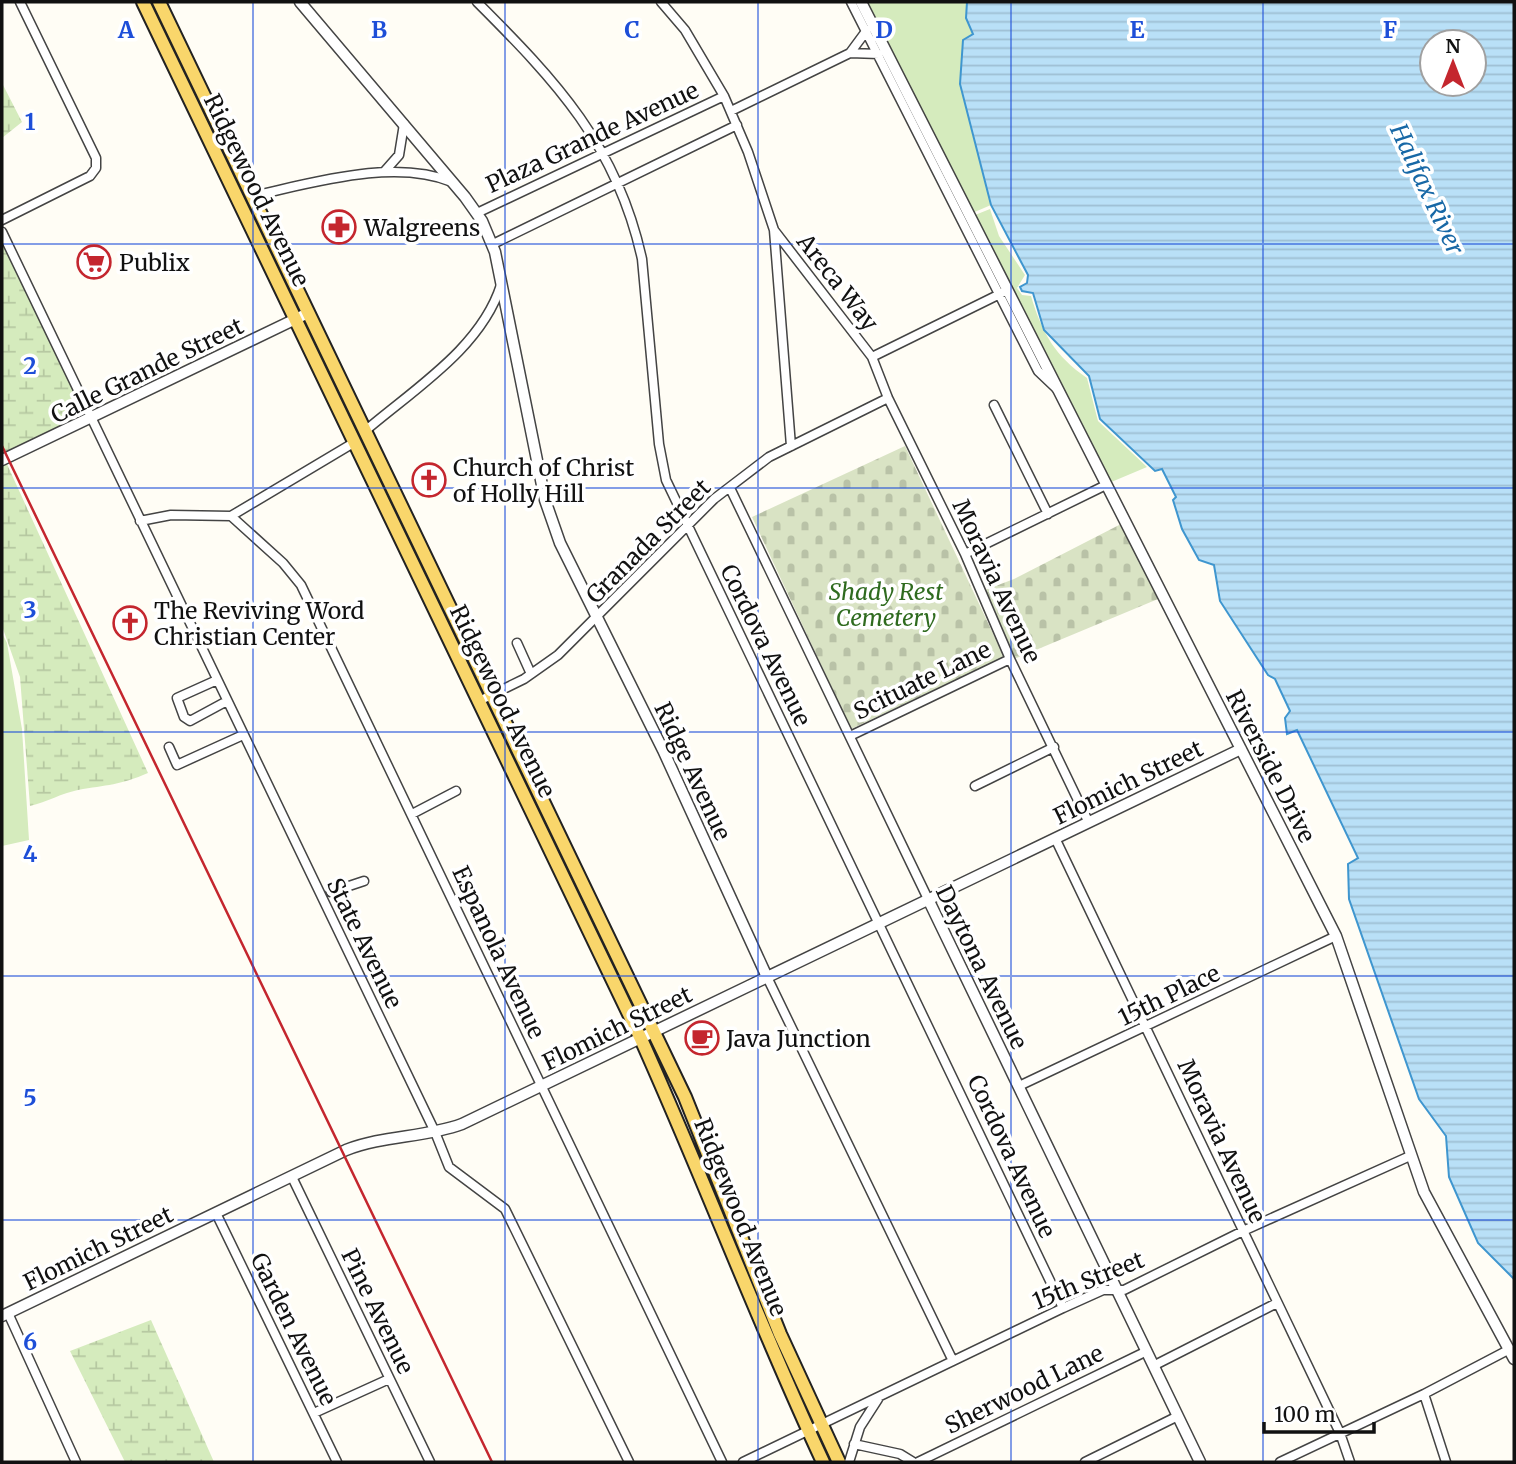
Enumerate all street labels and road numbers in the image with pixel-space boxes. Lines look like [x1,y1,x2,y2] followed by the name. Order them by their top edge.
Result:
[481,75,703,199] street label: Plaza Grande Avenue
[198,89,316,291] street label: Ridgewood Avenue
[791,227,885,337] street label: Areca Way
[46,311,248,429] street label: Calle Grande Street
[580,473,716,609] street label: Granada Street
[946,495,1048,667] street label: Moravia Avenue
[714,559,818,731] street label: Cordova Avenue
[444,600,562,802] street label: Ridgewood Avenue
[849,634,995,726] street label: Scituate Lane
[1220,685,1322,847] street label: Riverside Drive
[648,697,738,845] street label: Ridge Avenue
[1049,733,1207,831] street label: Flomich Street
[446,861,552,1043] street label: Espanola Avenue
[321,873,409,1013] street label: State Avenue
[930,880,1034,1054] street label: Daytona Avenue
[1114,958,1224,1032] street label: 15th Place
[538,979,696,1077] street label: Flomich Street
[1171,1055,1273,1227] street label: Moravia Avenue
[962,1070,1062,1242] street label: Cordova Avenue
[688,1114,794,1320] street label: Ridgewood Avenue
[19,1199,177,1297] street label: Flomich Street
[335,1244,421,1378] street label: Pine Avenue
[1028,1245,1148,1315] street label: 15th Street
[245,1248,343,1410] street label: Garden Avenue
[940,1338,1108,1440] street label: Sherwood Lane

